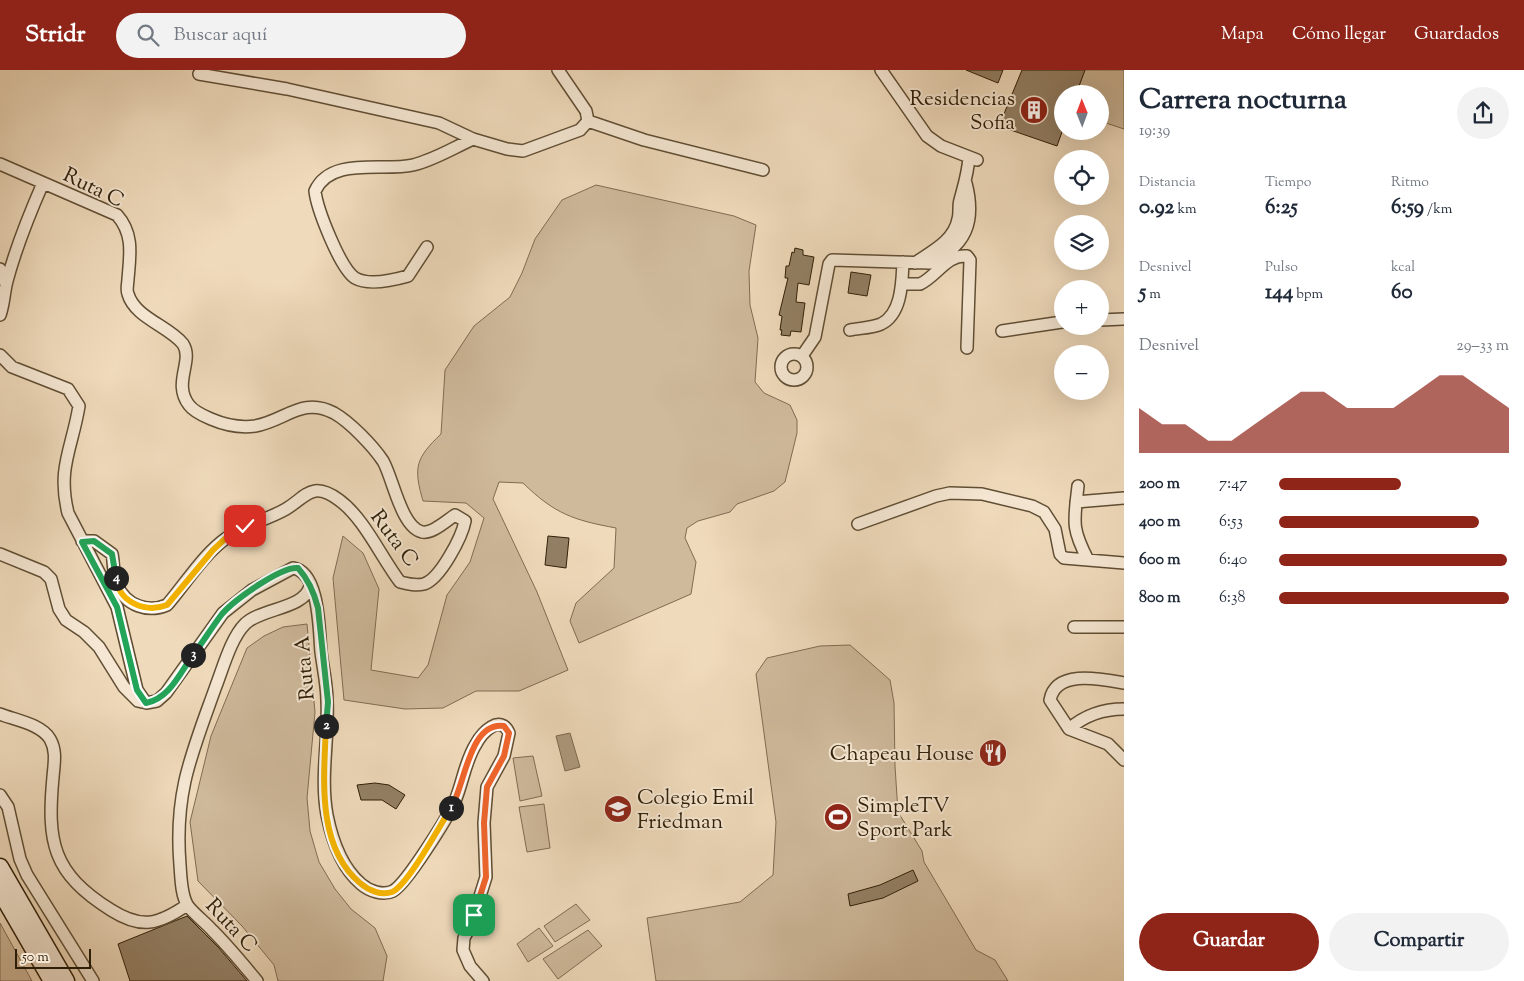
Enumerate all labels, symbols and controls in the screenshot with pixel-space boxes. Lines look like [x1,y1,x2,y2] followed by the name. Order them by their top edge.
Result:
[116,13,466,58] search box
[25,18,86,52] text: Stridr
[134,21,162,49] icon: search
[174,22,267,49] text: Buscar aquí
[1221,22,1264,48] text: Mapa
[1292,22,1386,48] text: Cómo llegar
[1414,22,1499,48] text: Guardados
[1139,81,1347,121] text: Carrera nocturna
[910,85,1015,139] place label: Residencias Sofia
[1054,85,1109,140] north arrow
[1054,85,1109,400] map controls
[1457,87,1509,139] button: share
[1019,95,1049,125] building icon: Residencias Sofia
[1139,120,1170,143] text: 19:39
[1054,150,1109,205] button: locate
[57,161,129,216] street label: Ruta C
[1139,173,1196,193] text: Distancia
[1265,173,1311,193] text: Tiempo
[1391,173,1429,193] text: Ritmo
[1139,193,1174,223] text: 0.92
[1265,193,1298,223] text: 6:25
[1391,193,1424,223] text: 6:59
[1174,200,1197,220] text: km
[1424,200,1452,220] text: /km
[1054,215,1109,270] button: layers
[1139,258,1192,278] text: Desnivel
[1265,258,1298,278] text: Pulso
[1391,258,1415,278] text: kcal
[1139,278,1146,308] text: 5
[1265,278,1293,308] text: 144
[1391,278,1413,308] text: 60
[1054,280,1109,335] button: +
[1146,285,1161,305] text: m
[1293,285,1323,305] text: bpm
[1139,335,1199,358] text: Desnivel
[1456,335,1509,358] text: 29–33 m
[1054,345,1109,400] button: −
[1139,473,1180,496] text: 200 m
[1219,473,1247,496] text: 7:47
[362,504,425,574] street label: Ruta C
[224,505,266,547] pin
[1139,511,1181,534] text: 400 m
[1219,511,1243,534] text: 6:53
[231,512,259,540] icon: check
[1139,549,1181,572] text: 600 m
[1219,549,1247,572] text: 6:40
[104,566,128,590] pin: 4
[113,568,120,588] text: 4
[1139,587,1181,610] text: 800 m
[1219,587,1245,610] text: 6:38
[288,634,324,701] street label: Ruta A
[180,642,206,668] pin: 3
[191,645,196,665] text: 3
[314,714,338,738] pin: 2
[323,716,330,736] text: 2
[978,738,1008,768] restaurant icon: Chapeau House
[830,740,974,770] place label: Chapeau House
[637,784,754,838] place label: Colegio Emil Friedman
[857,792,953,846] place label: SimpleTV Sport Park
[603,794,633,824] school or university icon: Colegio Emil Friedman
[438,796,464,820] pin: 1
[449,798,454,818] text: 1
[823,802,853,832] sports icon: SimpleTV Sport Park
[197,892,264,960] street label: Ruta C
[453,894,495,936] pin
[460,901,488,929] icon: arrive
[1139,913,1319,971] button: Guardar
[1329,913,1509,971] button: Compartir
[15,946,91,969] scale bar
[22,948,49,968] text: 50 m

